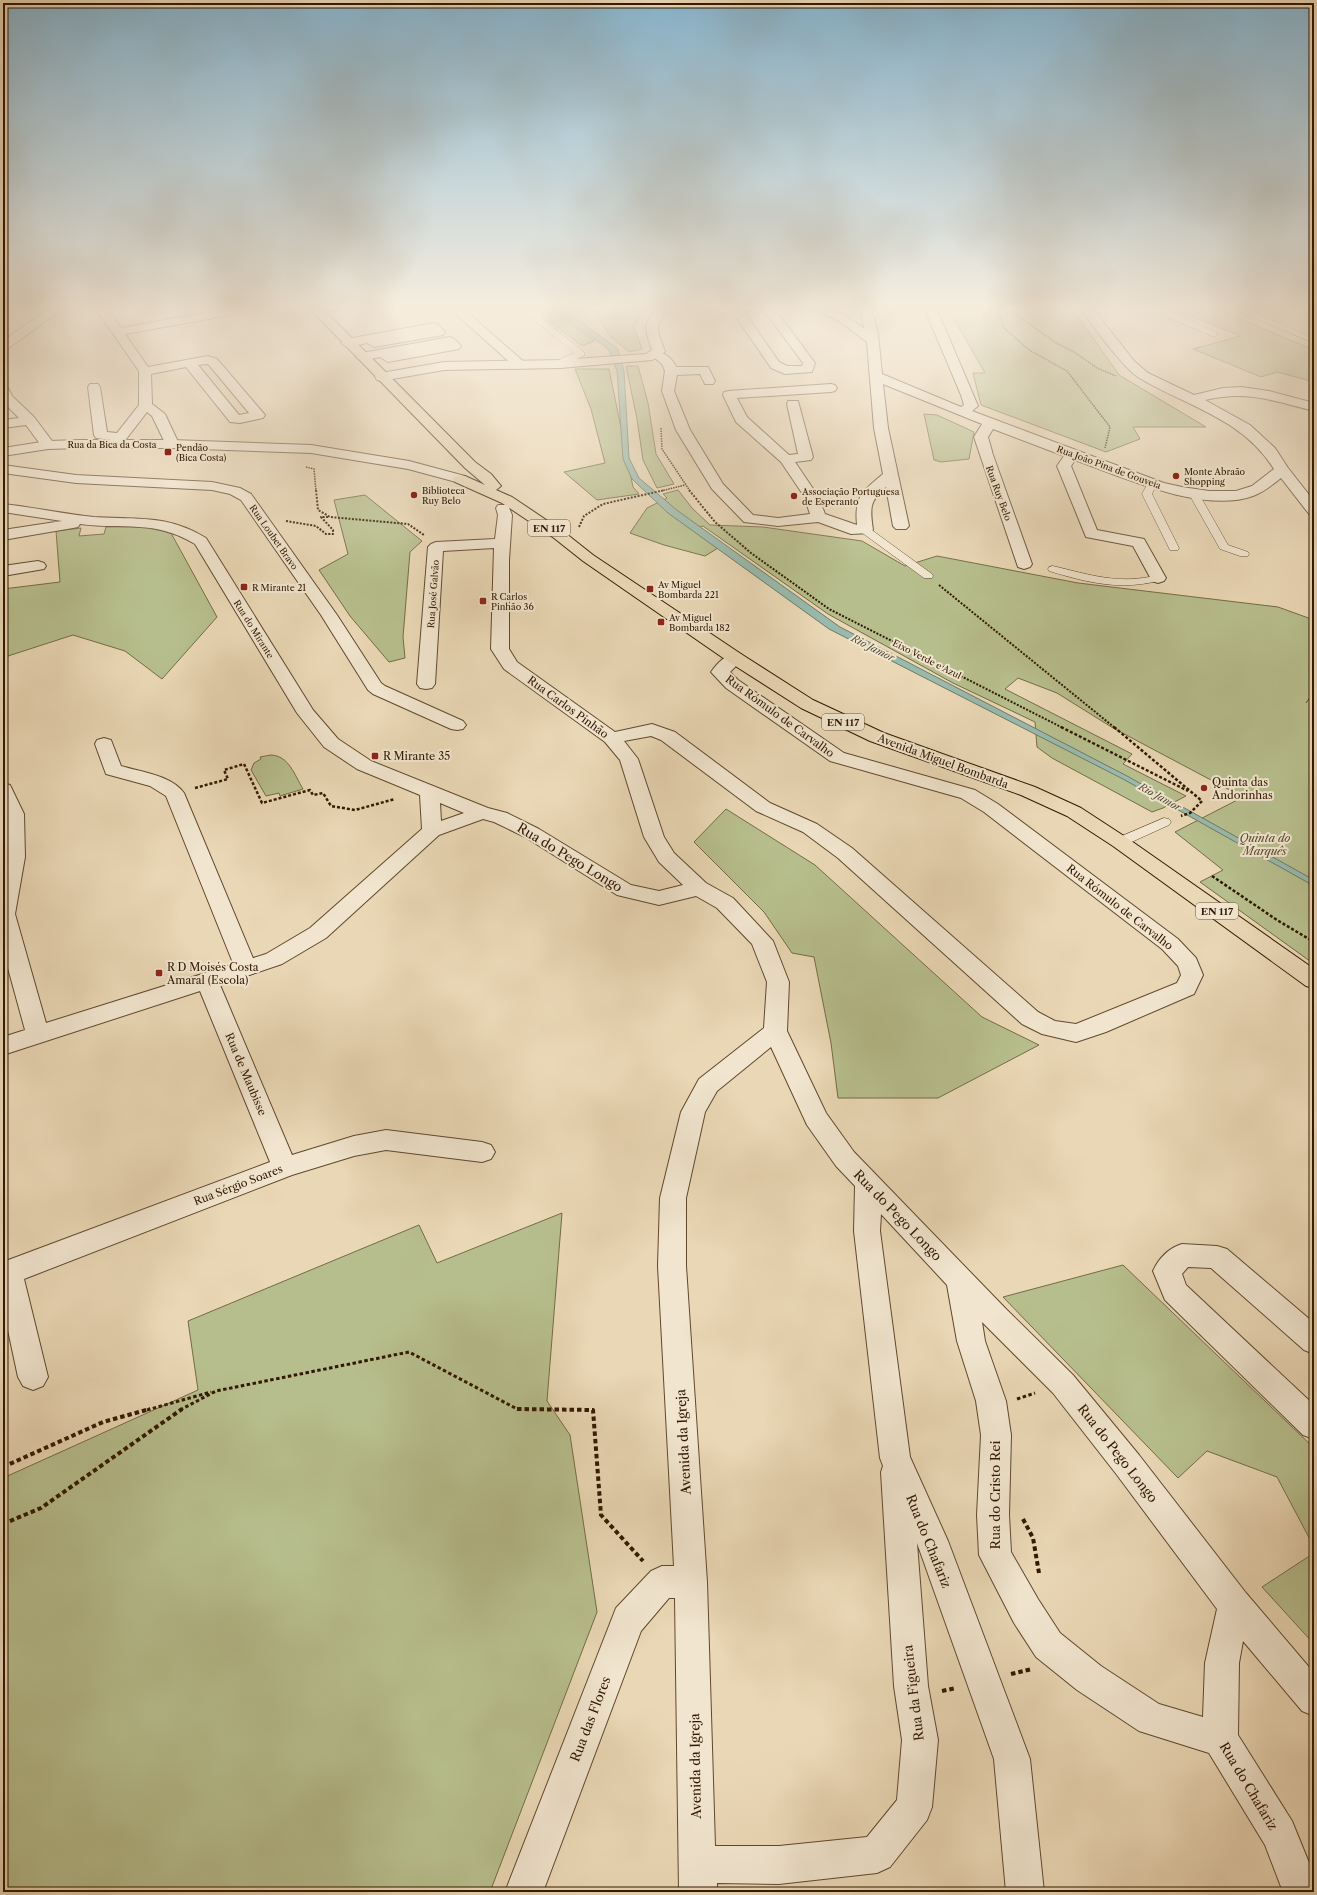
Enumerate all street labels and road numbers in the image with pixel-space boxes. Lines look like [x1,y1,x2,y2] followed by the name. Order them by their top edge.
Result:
[67,439,157,450] street label: Rua da Bica da Costa
[1055,443,1163,491] street label: Rua João Pina de Gouveia
[984,464,1014,523] street label: Rua Ruy Belo
[247,502,301,572] street label: Rua Loubet Bravo
[528,520,570,536] road number: EN 117
[425,559,441,629] street label: Rua José Galvão
[232,598,276,660] street label: Rua do Mirante
[891,637,963,681] street label: Eixo Verde e Azul
[723,672,837,760] street label: Rua Rómulo de Carvalho
[525,673,612,741] street label: Rua Carlos Pinhão
[822,714,864,730] road number: EN 117
[875,730,1011,791] street label: Avenida Miguel Bombarda
[514,819,626,895] street label: Rua do Pego Longo
[1064,861,1176,953] street label: Rua Rómulo de Carvalho
[1196,903,1238,919] road number: EN 117
[222,1031,270,1117] street label: Rua de Maubisse
[192,1162,285,1208] street label: Rua Sérgio Soares
[851,1166,946,1264] street label: Rua do Pego Longo
[672,1389,694,1496] street label: Avenida da Igreja
[1075,1401,1161,1505] street label: Rua do Pego Longo
[987,1441,1003,1549] street label: Rua do Cristo Rei
[903,1492,955,1590] street label: Rua do Chafariz
[899,1644,927,1742] street label: Rua da Figueira
[566,1674,614,1764] street label: Rua das Flores
[686,1713,704,1820] street label: Avenida da Igreja
[1216,1739,1282,1833] street label: Rua do Chafariz

